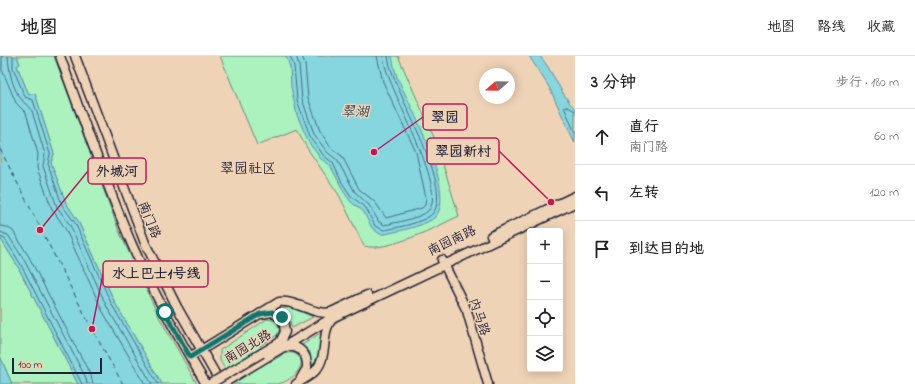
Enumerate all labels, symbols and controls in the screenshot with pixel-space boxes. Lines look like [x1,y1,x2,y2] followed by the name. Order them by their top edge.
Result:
[20,15,58,42] text: 地图
[767,17,795,38] text: 地图
[817,17,845,38] text: 路线
[867,17,895,38] text: 收藏
[479,68,515,104] north arrow
[591,70,636,95] text: 3 分钟
[836,73,899,92] text: 步行 · 180 m
[341,102,371,123] water label: 翠湖
[423,104,467,130] callout: 翠园
[431,108,459,129] text: 翠园
[629,116,659,138] text: 直行
[591,126,613,148] icon: ahead
[874,127,899,146] text: 60 m
[427,138,499,164] callout: 翠园新村
[629,138,668,157] text: 南门路
[435,142,491,163] text: 翠园新村
[88,158,146,184] callout: 外城河
[220,159,276,180] district label: 翠园社区
[96,162,138,183] text: 外城河
[591,182,613,204] icon: left
[629,182,659,204] text: 左转
[869,183,899,202] text: 120 m
[133,198,165,242] street label: 南门路
[424,221,480,261] street label: 南园南路
[527,228,563,372] map controls
[527,228,563,264] button: +
[591,238,613,260] icon: arrive
[629,238,704,260] text: 到达目的地
[103,261,208,287] callout: 水上巴士1号线
[112,264,200,285] text: 水上巴士1号线
[527,264,563,300] button: −
[464,295,494,339] street label: 内马路
[527,300,563,336] button: locate
[156,303,174,321] route start
[273,308,291,326] route end
[221,325,275,369] street label: 南园北路
[527,336,563,372] button: layers
[12,356,102,375] scale bar
[18,357,42,373] text: 100 m

